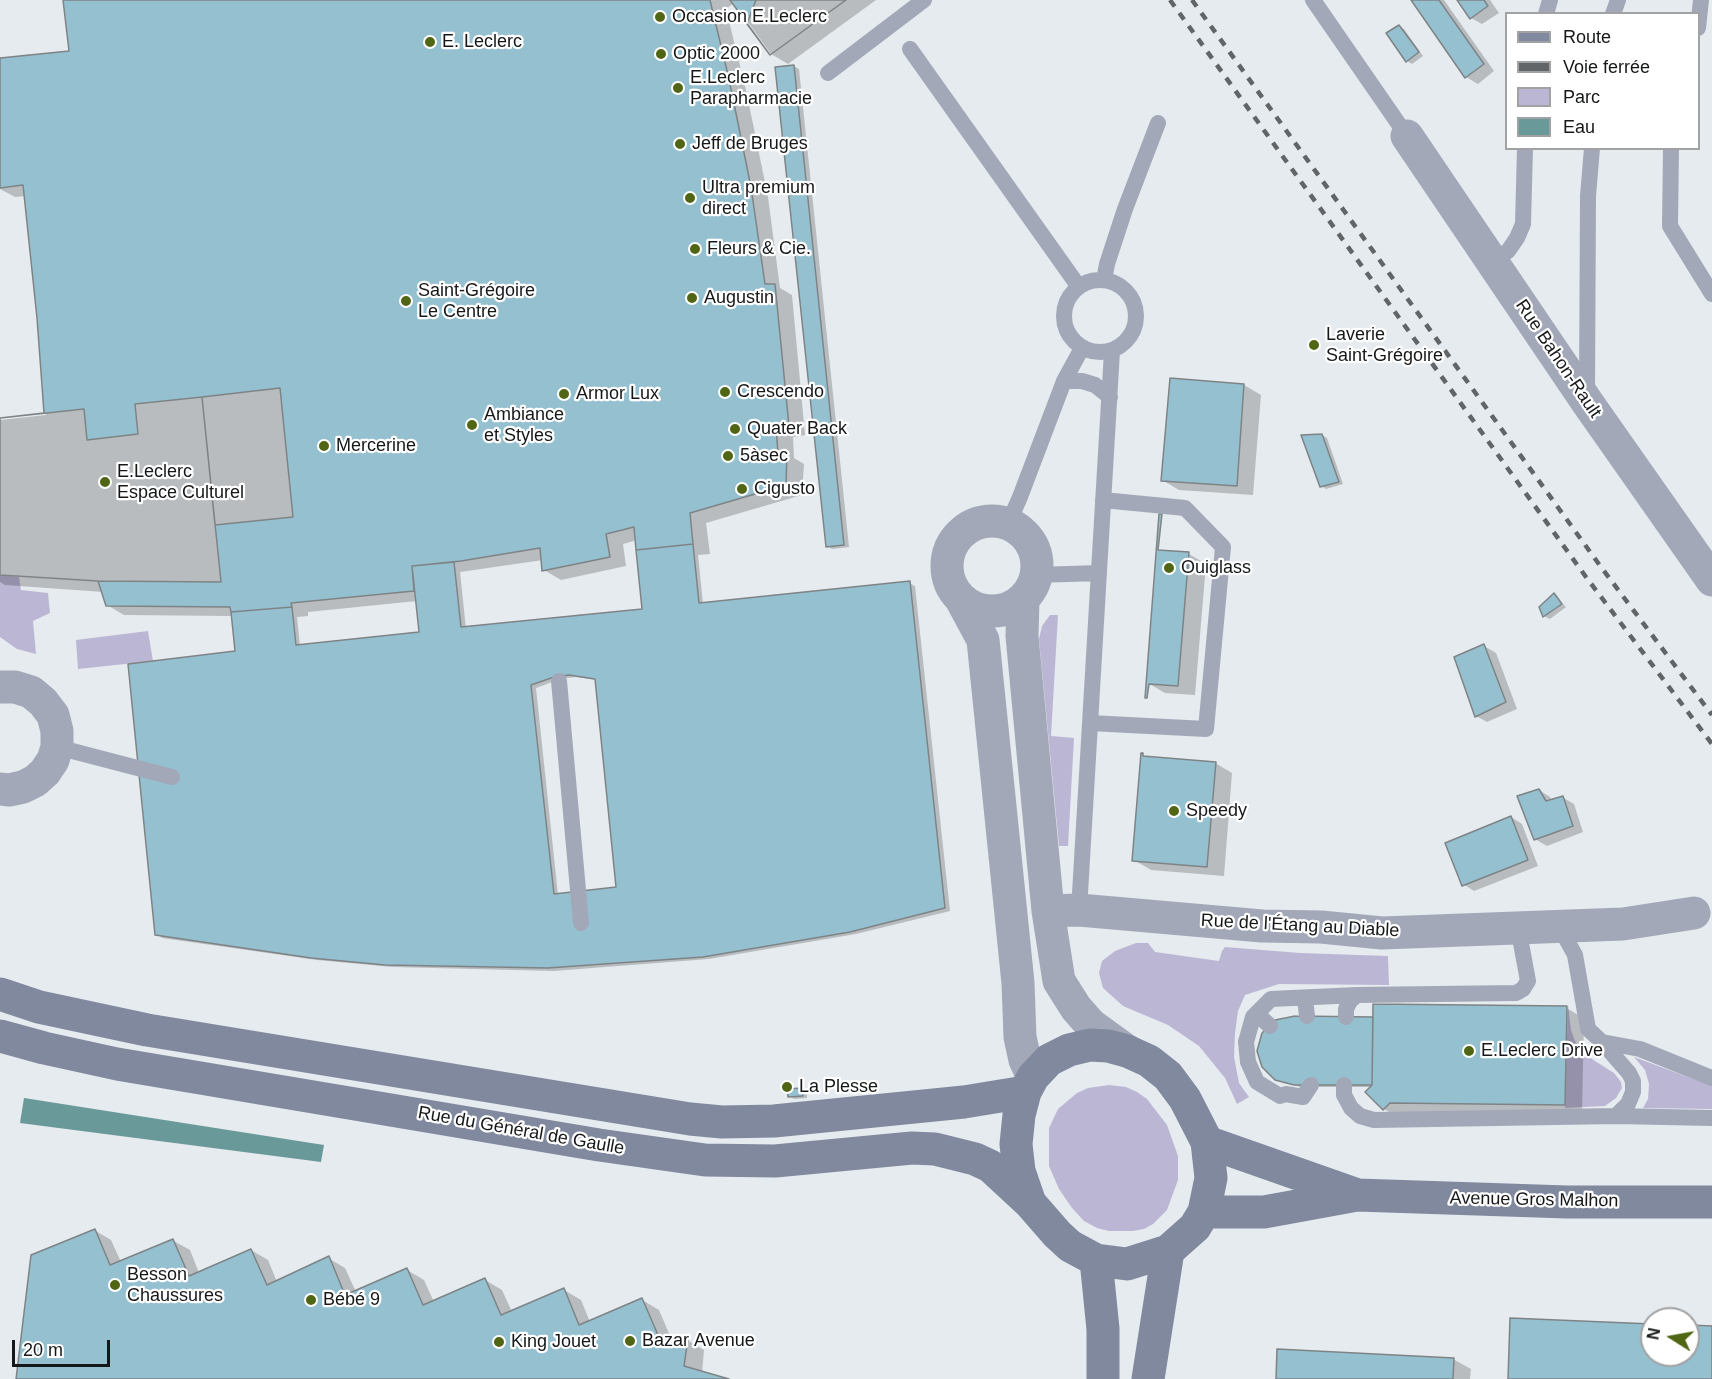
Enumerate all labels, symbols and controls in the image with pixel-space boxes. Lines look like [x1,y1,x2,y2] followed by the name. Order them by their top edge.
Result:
[672,6,827,28] place label: Occasion E.Leclerc
[653,10,667,24] marker: Occasion E.Leclerc
[1505,12,1700,150] legend
[1563,27,1611,47] text: Route
[442,31,522,53] place label: E. Leclerc
[423,35,437,49] marker: E. Leclerc
[673,43,760,65] place label: Optic 2000
[654,47,668,61] marker: Optic 2000
[1563,57,1650,77] text: Voie ferrée
[690,67,812,110] place label: E.Leclerc Parapharmacie
[671,81,685,95] marker: E.Leclerc Parapharmacie
[1563,87,1600,107] text: Parc
[1563,117,1595,137] text: Eau
[692,133,808,155] place label: Jeff de Bruges
[673,137,687,151] marker: Jeff de Bruges
[702,177,815,219] place label: Ultra premium direct
[683,191,697,205] marker: Ultra premium direct
[707,238,811,260] place label: Fleurs & Cie.
[688,242,702,256] marker: Fleurs & Cie.
[418,280,535,322] place label: Saint-Grégoire Le Centre
[704,287,774,309] place label: Augustin
[685,291,699,305] marker: Augustin
[399,294,413,308] marker: Saint-Grégoire Le Centre
[1510,296,1606,422] street label: Rue Bahon-Rault
[1326,324,1443,366] place label: Laverie Saint-Grégoire
[1307,338,1321,352] marker: Laverie Saint-Grégoire
[737,381,824,403] place label: Crescendo
[576,383,659,405] place label: Armor Lux
[718,385,732,399] marker: Crescendo
[557,387,571,401] marker: Armor Lux
[484,404,564,446] place label: Ambiance et Styles
[465,418,479,432] marker: Ambiance et Styles
[747,418,847,440] place label: Quater Back
[728,422,742,436] marker: Quater Back
[336,435,416,457] place label: Mercerine
[317,439,331,453] marker: Mercerine
[740,445,788,467] place label: 5àsec
[721,449,735,463] marker: 5àsec
[117,461,244,504] place label: E.Leclerc Espace Culturel
[98,475,112,489] marker: E.Leclerc Espace Culturel
[754,478,815,500] place label: Cigusto
[735,482,749,496] marker: Cigusto
[1181,557,1251,579] place label: Ouiglass
[1162,561,1176,575] marker: Ouiglass
[1186,800,1247,822] place label: Speedy
[1167,804,1181,818] marker: Speedy
[1200,910,1400,942] street label: Rue de l'Étang au Diable
[1481,1040,1603,1062] place label: E.Leclerc Drive
[1462,1044,1476,1058] marker: E.Leclerc Drive
[799,1076,878,1098] place label: La Plesse
[780,1080,794,1094] marker: La Plesse
[416,1102,626,1160] street label: Rue du Général de Gaulle
[1449,1188,1619,1212] street label: Avenue Gros Malhon
[127,1264,223,1306] place label: Besson Chaussures
[108,1278,122,1292] marker: Besson Chaussures
[323,1289,380,1311] place label: Bébé 9
[304,1293,318,1307] marker: Bébé 9
[1640,1307,1700,1367] north arrow
[1644,1327,1663,1341] text: N
[15,1328,112,1366] scale bar
[642,1330,755,1352] place label: Bazar Avenue
[511,1331,596,1353] place label: King Jouet
[623,1334,637,1348] marker: Bazar Avenue
[492,1335,506,1349] marker: King Jouet
[23,1340,63,1360] text: 20 m

